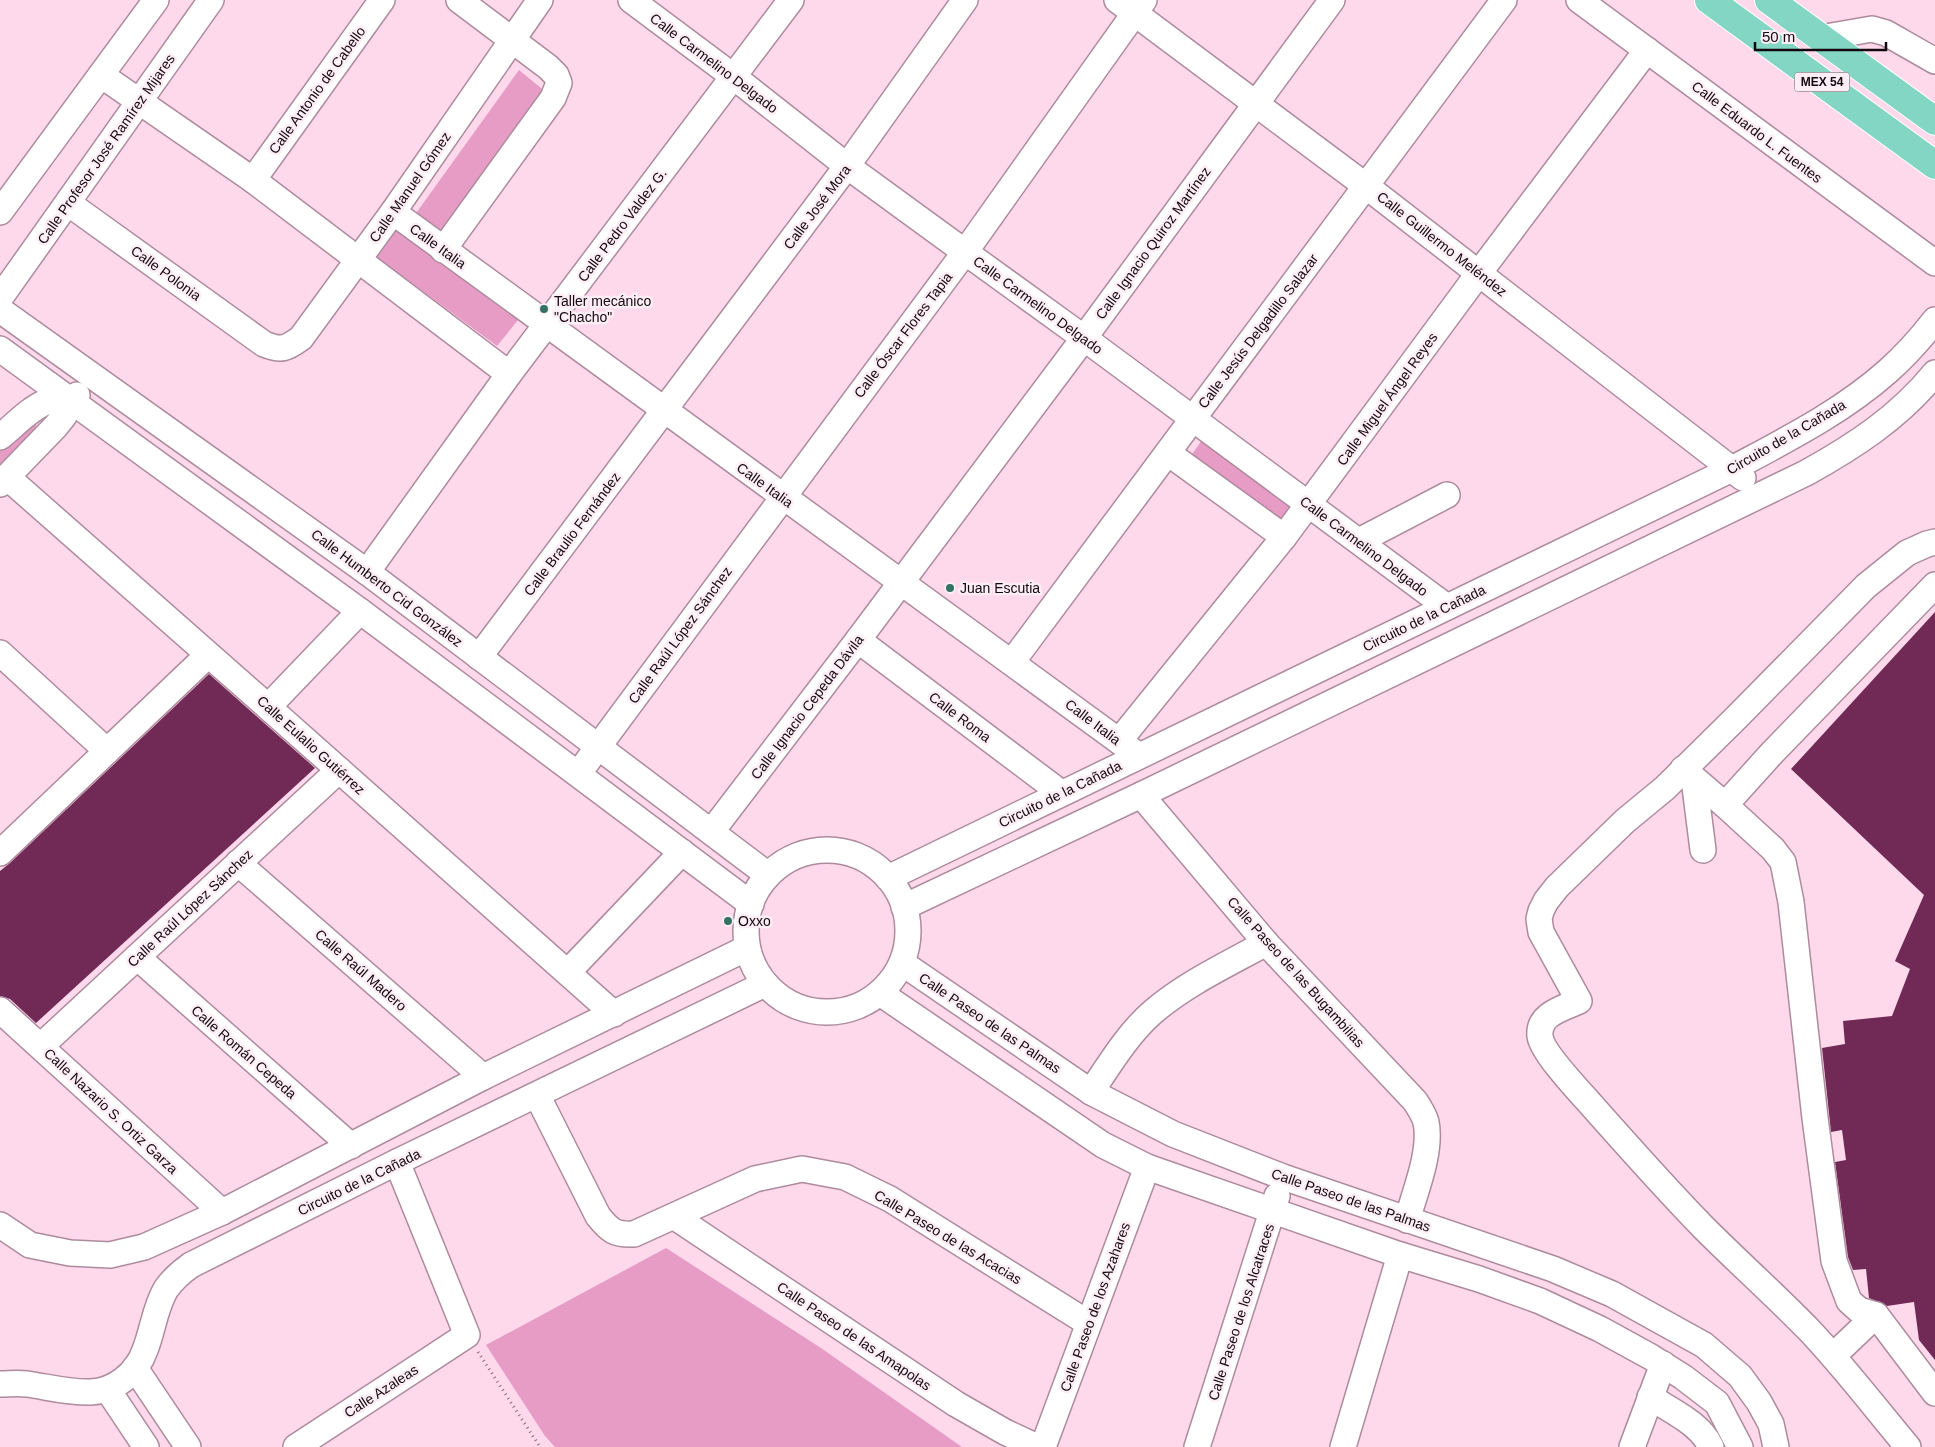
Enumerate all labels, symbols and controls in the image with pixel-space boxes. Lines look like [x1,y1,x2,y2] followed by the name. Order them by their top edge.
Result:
[647,10,781,116] street label: Calle Carmelino Delgado
[1755,20,1886,52] scale bar
[265,23,369,157] street label: Calle Antonio de Cabello
[1762,28,1795,45] text: 50 m
[34,51,178,247] street label: Calle Profesor José Ramírez Mijares
[1794,72,1850,91] road number: MEX 54
[1689,78,1825,186] street label: Calle Eduardo L. Fuentes
[366,129,454,245] street label: Calle Manuel Gómez
[780,162,854,252] street label: Calle José Mora
[1092,164,1214,322] street label: Calle Ignacio Quiroz Martínez
[574,165,670,285] street label: Calle Pedro Valdez G.
[1374,188,1510,300] street label: Calle Guillermo Meléndez
[407,220,469,272] street label: Calle Italia
[128,242,204,304] street label: Calle Polonia
[1195,250,1321,411] street label: Calle Jesús Delgadillo Salazar
[970,253,1106,357] street label: Calle Carmelino Delgado
[851,269,956,401] street label: Calle Óscar Flores Tapia
[554,293,651,325] place label: Taller mecánico "Chacho"
[538,303,550,315] marker: Taller mecánico "Chacho"
[1333,329,1441,469] street label: Calle Miguel Ángel Reyes
[1724,396,1848,478] street label: Circuito de la Cañada
[734,459,796,511] street label: Calle Italia
[520,469,624,599] street label: Calle Braulio Fernández
[1297,493,1431,599] street label: Calle Carmelino Delgado
[308,526,466,650] street label: Calle Humberto Cid González
[625,564,735,706] street label: Calle Raúl López Sánchez
[960,580,1040,596] place label: Juan Escutia
[1360,581,1488,655] street label: Circuito de la Cañada
[944,582,956,594] marker: Juan Escutia
[747,631,867,782] street label: Calle Ignacio Cepeda Dávila
[926,689,994,746] street label: Calle Roma
[254,692,368,798] street label: Calle Eulalio Gutiérrez
[1062,696,1124,748] street label: Calle Italia
[996,757,1124,831] street label: Circuito de la Cañada
[124,846,256,970] street label: Calle Raúl López Sánchez
[1224,893,1368,1051] street label: Calle Paseo de las Bugambilias
[738,913,771,929] place label: Oxxo
[722,915,734,927] marker: Oxxo
[312,926,410,1014] street label: Calle Raúl Madero
[916,970,1064,1076] street label: Calle Paseo de las Palmas
[188,1002,300,1102] street label: Calle Román Cepeda
[41,1045,181,1177] street label: Calle Nazario S. Ortiz Garza
[295,1145,423,1219] street label: Circuito de la Cañada
[1269,1165,1433,1235] street label: Calle Paseo de las Palmas
[872,1187,1024,1287] street label: Calle Paseo de las Acacias
[1057,1220,1133,1394] street label: Calle Paseo de los Azahares
[1205,1221,1277,1403] street label: Calle Paseo de los Alcatraces
[774,1278,934,1394] street label: Calle Paseo de las Amapolas
[341,1361,421,1421] street label: Calle Azaleas

